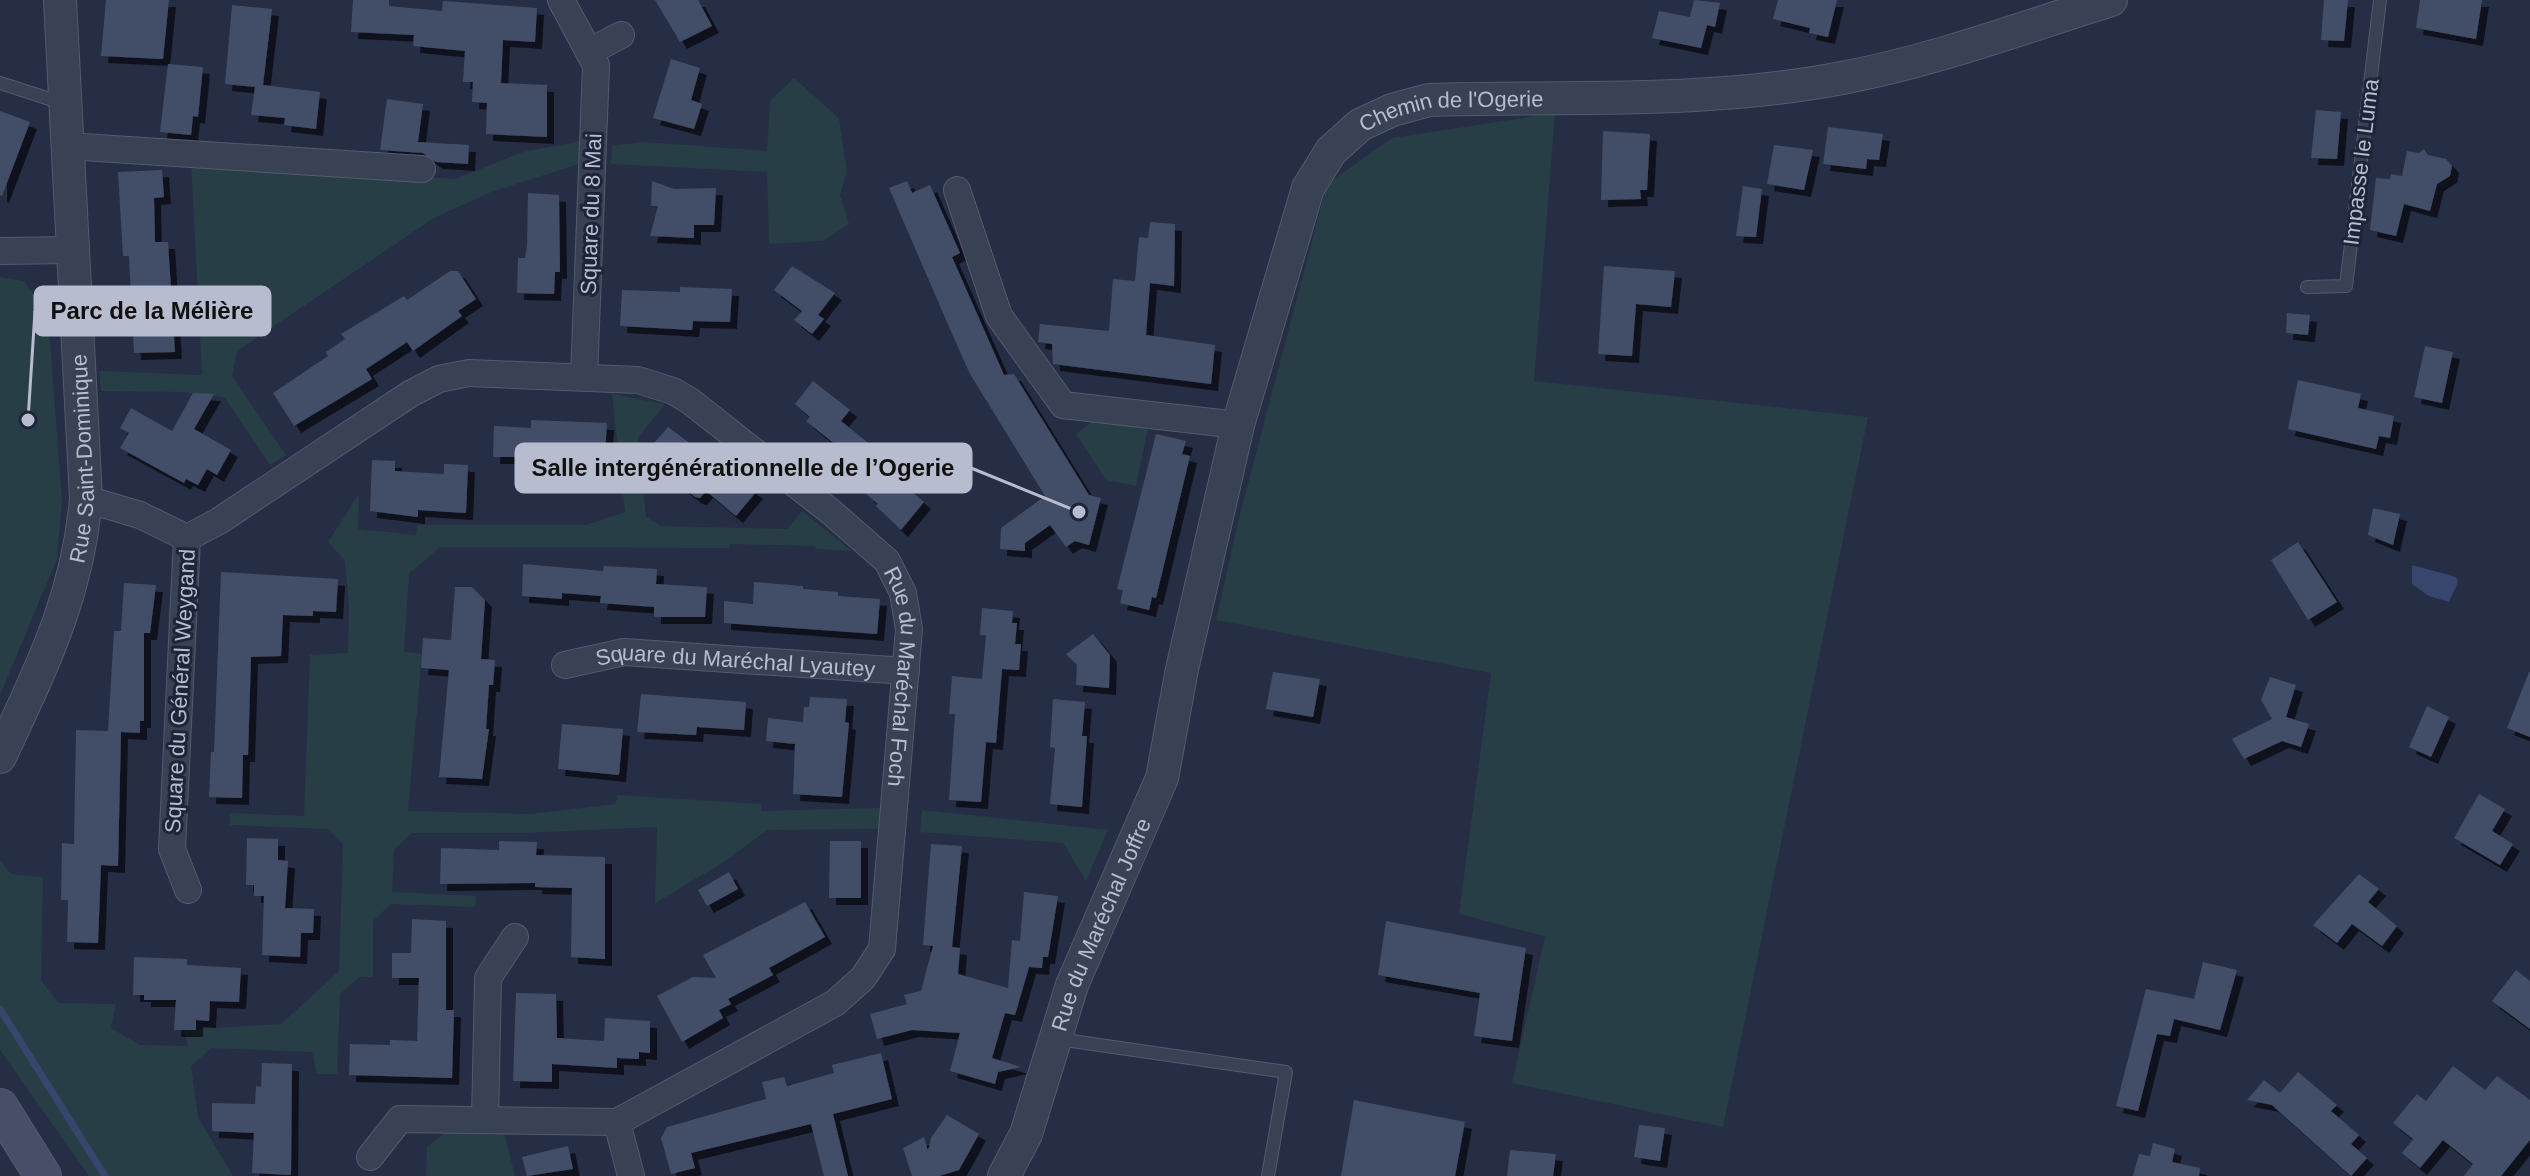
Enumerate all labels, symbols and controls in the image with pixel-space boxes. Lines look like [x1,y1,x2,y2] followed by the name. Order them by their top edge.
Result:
[2338,77,2384,247] street label: Impasse le Luma
[1355,86,1543,136] street label: Chemin de l'Ogerie
[576,133,606,295] street label: Square du 8 Mai
[35,287,270,335] callout: Parc de la Mélière
[51,297,253,324] text: Parc de la Mélière
[64,353,99,565] street label: Rue Saint-Dominique
[516,444,971,492] callout: Salle intergénérationnelle de l’Ogerie
[532,454,954,481] text: Salle intergénérationnelle de l’Ogerie
[160,548,200,834] street label: Square du Général Weygand
[879,562,922,788] street label: Rue du Maréchal Foch
[593,639,876,681] street label: Square du Maréchal Lyautey
[1046,814,1156,1034] street label: Rue du Maréchal Joffre

